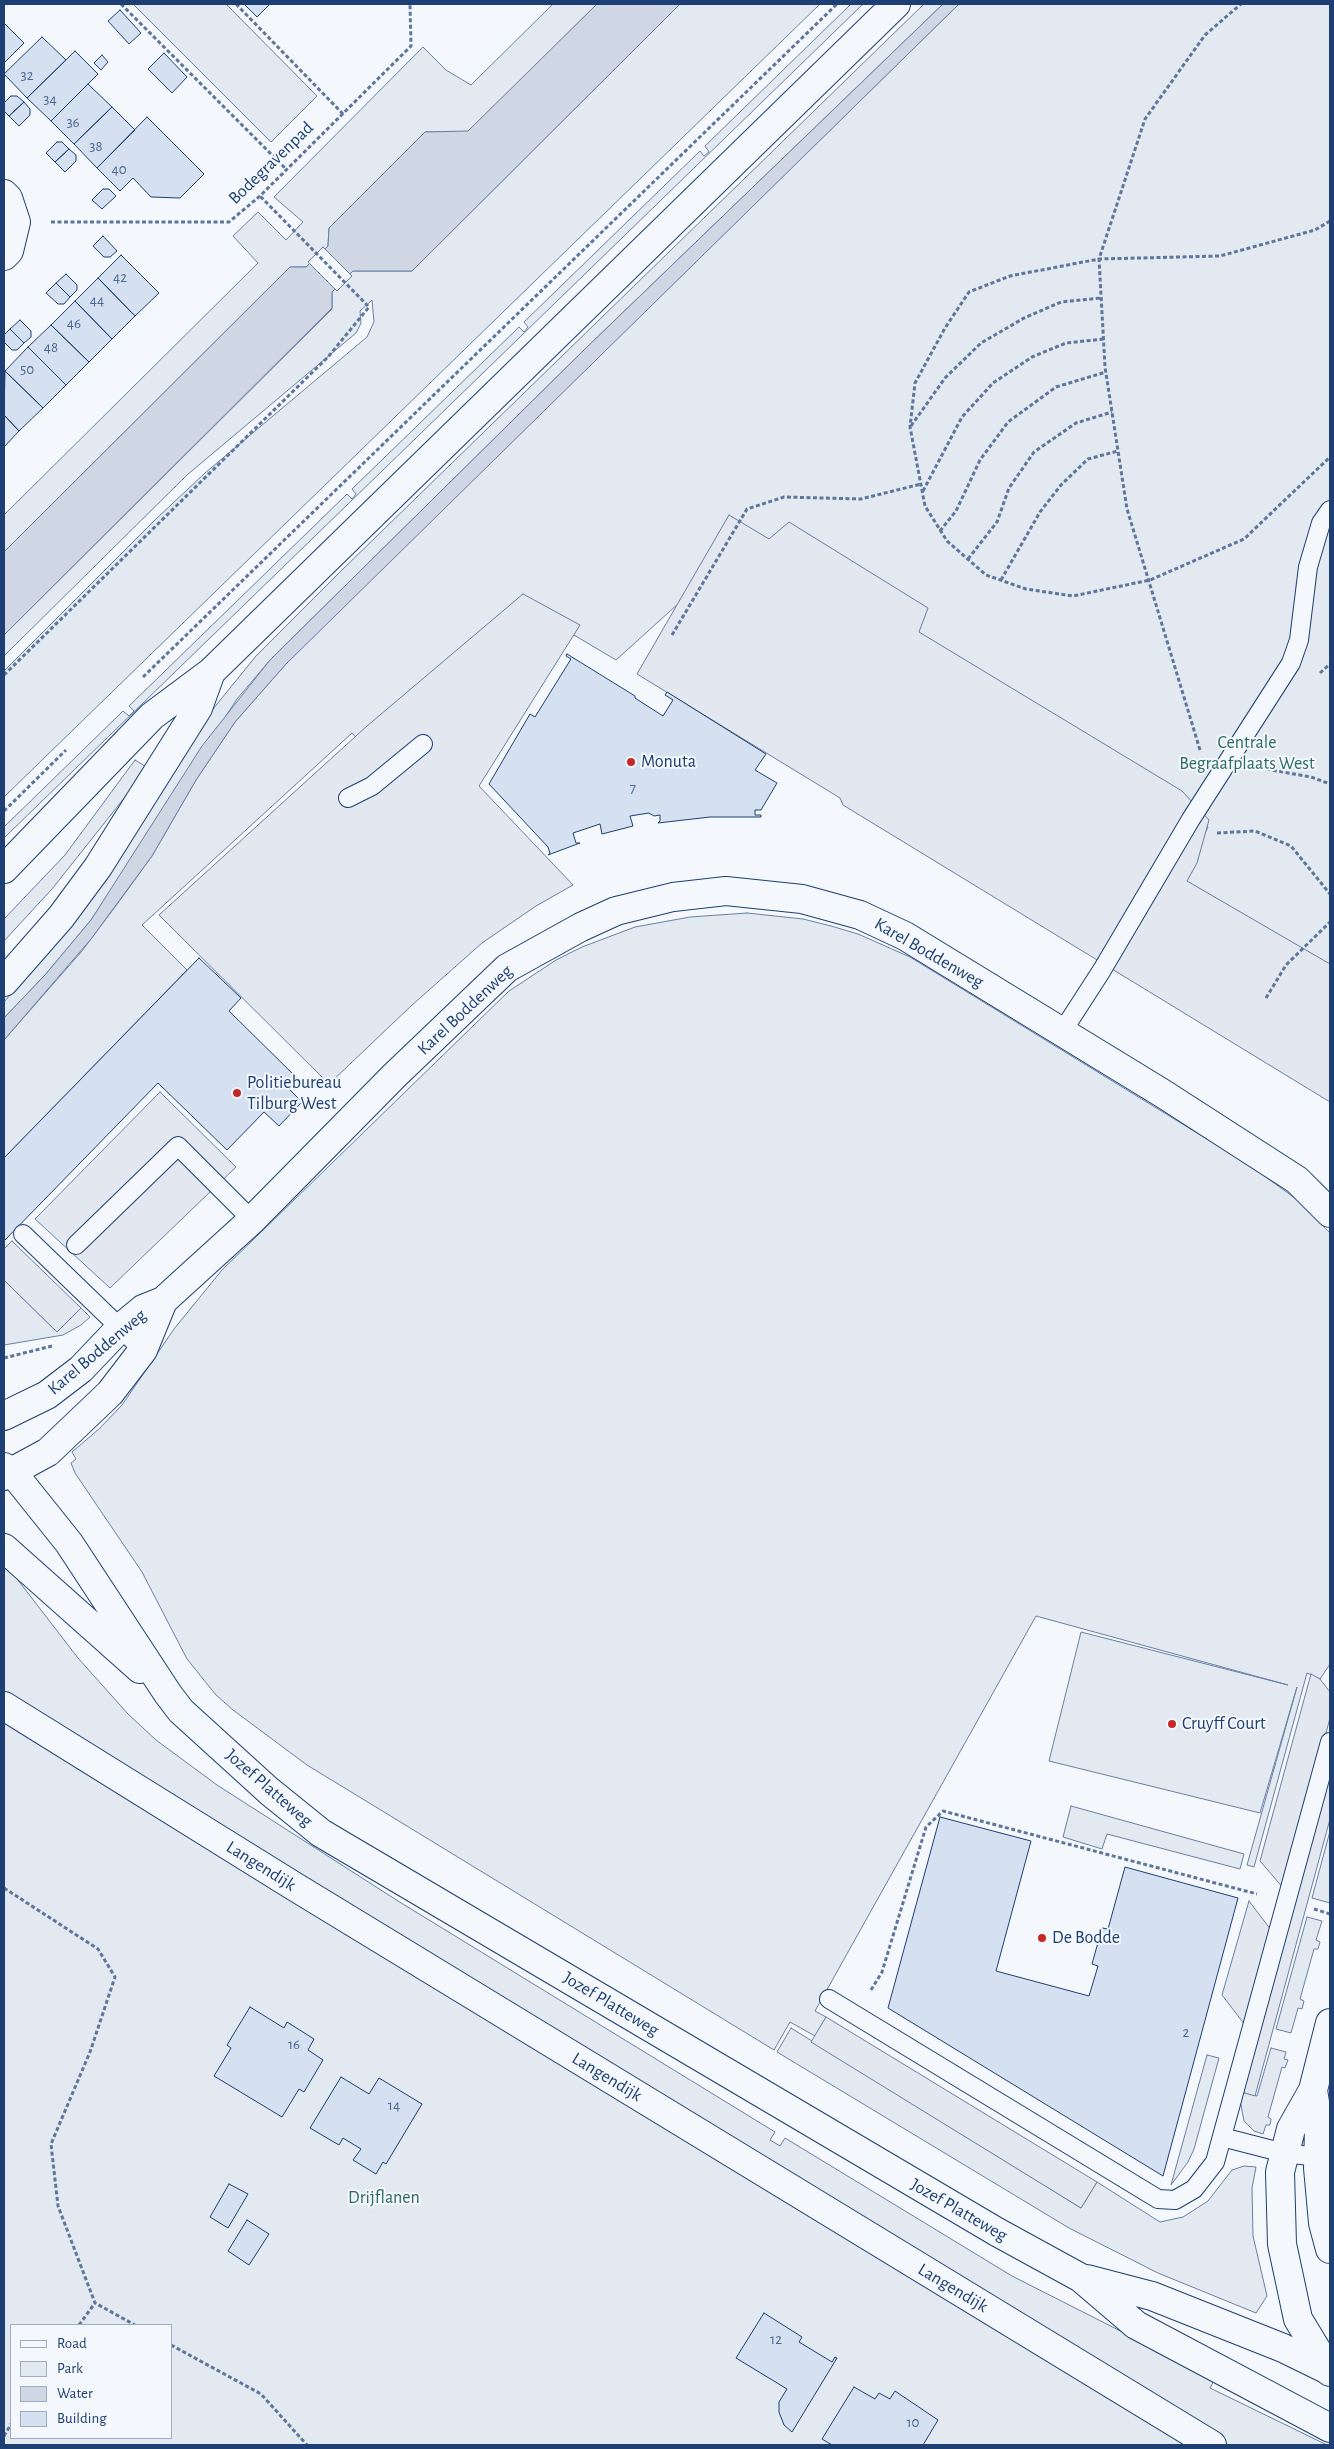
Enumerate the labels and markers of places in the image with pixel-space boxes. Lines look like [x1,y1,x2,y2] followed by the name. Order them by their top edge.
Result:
[641,751,696,773] place label: Monuta
[625,756,637,768] marker: Monuta
[247,1072,341,1114] place label: Politiebureau Tilburg West
[231,1087,243,1099] marker: Politiebureau Tilburg West
[1182,1713,1266,1735] place label: Cruyff Court
[1166,1718,1178,1730] marker: Cruyff Court
[1052,1927,1120,1949] place label: De Bodde
[1036,1932,1048,1944] marker: De Bodde

